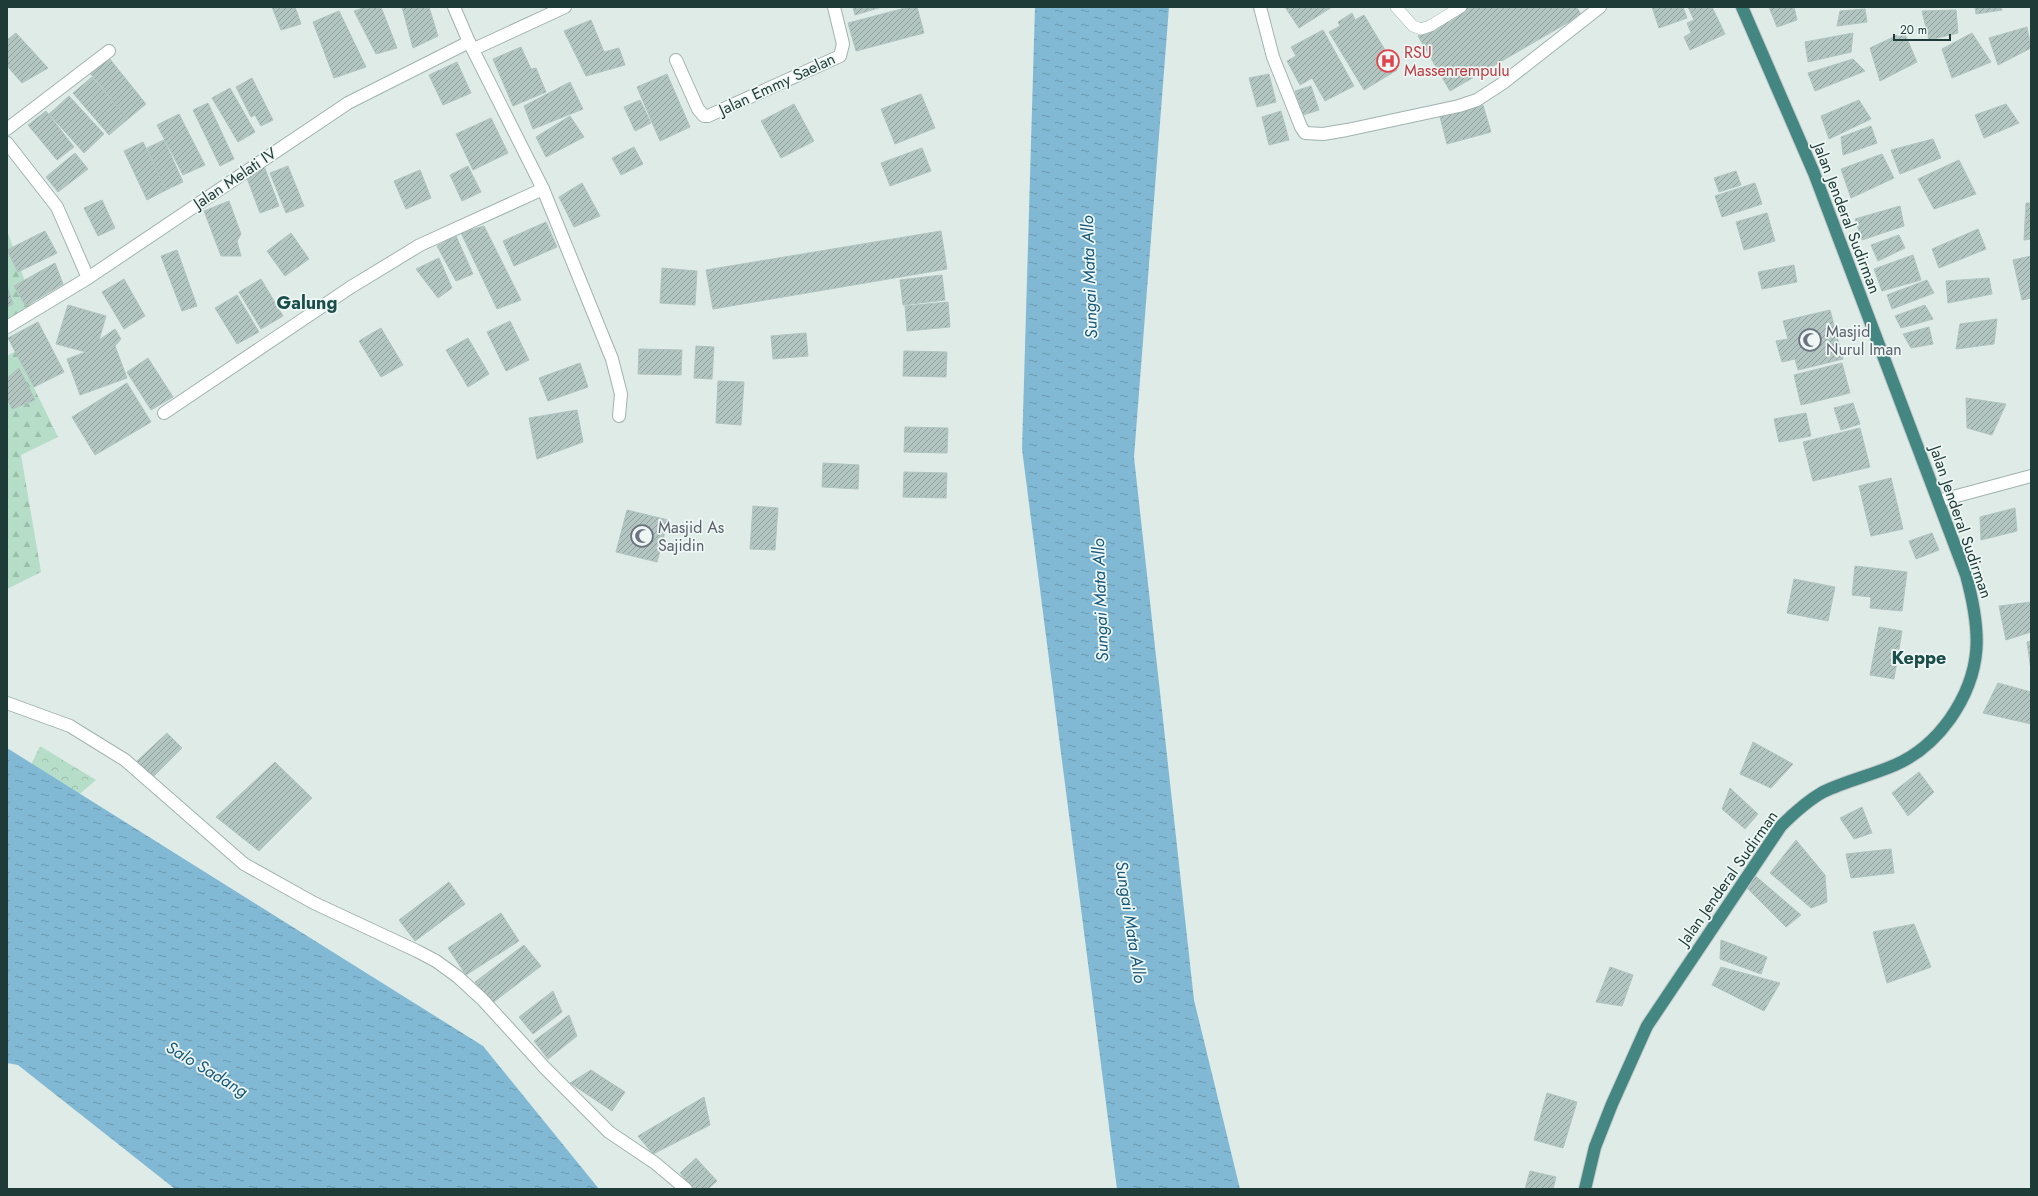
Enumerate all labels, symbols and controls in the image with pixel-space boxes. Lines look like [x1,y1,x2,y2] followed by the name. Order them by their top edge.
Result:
[1894,16,1950,42] scale bar
[1900,21,1927,39] text: 20 m
[1404,41,1510,82] place label: RSU Massenrempulu
[713,47,839,122] street label: Jalan Emmy Saelan
[1375,48,1401,74] hospital icon: RSU Massenrempulu
[1807,137,1886,297] street label: Jalan Jenderal Sudirman
[187,141,282,215] street label: Jalan Melati IV
[1075,215,1103,339] water label: Sungai Mata Allo
[277,290,337,316] district label: Galung
[1826,320,1902,361] place label: Masjid Nurul Iman
[1797,327,1823,353] mosque icon: Masjid Nurul Iman
[1923,441,1998,601] street label: Jalan Jenderal Sudirman
[658,516,724,557] place label: Masjid As Sajidin
[629,523,655,549] mosque icon: Masjid As Sajidin
[1086,538,1114,662] water label: Sungai Mata Allo
[1892,645,1946,671] district label: Keppe
[1672,806,1783,952] street label: Jalan Jenderal Sudirman
[1110,859,1152,985] water label: Sungai Mata Allo
[162,1035,253,1103] water label: Salo Sadang

